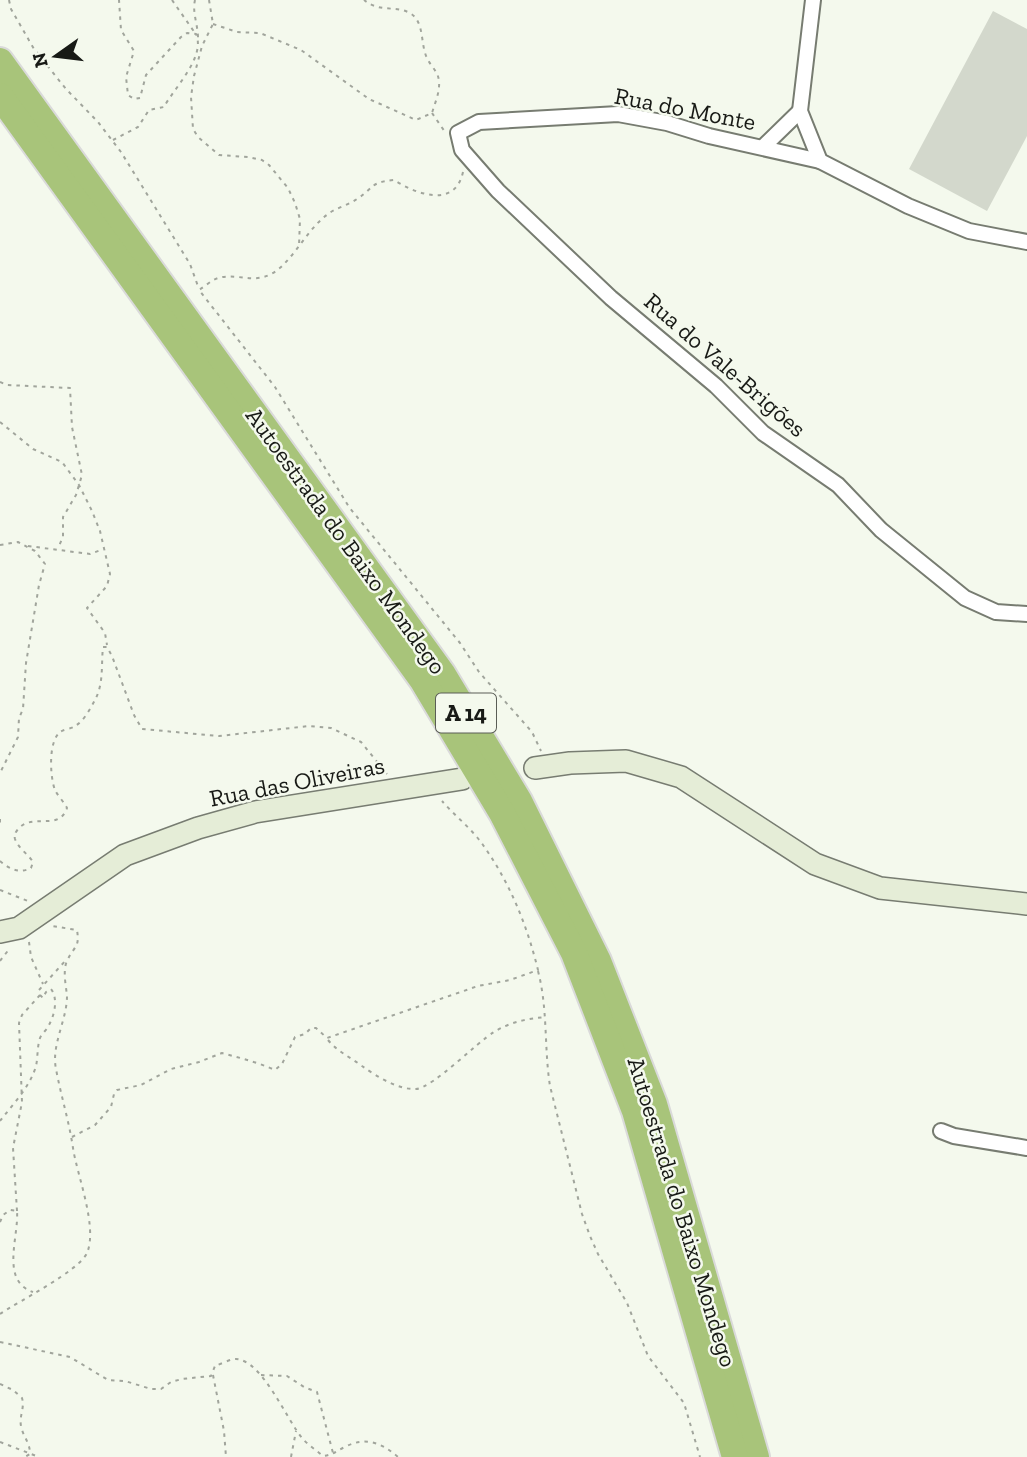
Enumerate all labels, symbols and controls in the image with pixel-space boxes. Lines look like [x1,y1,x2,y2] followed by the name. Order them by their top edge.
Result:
[21,21,91,91] north arrow
[27,50,53,70] text: N
[612,81,758,136] street label: Rua do Monte
[638,286,812,443] street label: Rua do Vale-Brigões
[240,402,453,680] street label: Autoestrada do Baixo Mondego
[436,694,496,733] road number: A 14
[207,750,387,813] street label: Rua das Oliveiras
[621,1053,743,1370] street label: Autoestrada do Baixo Mondego

